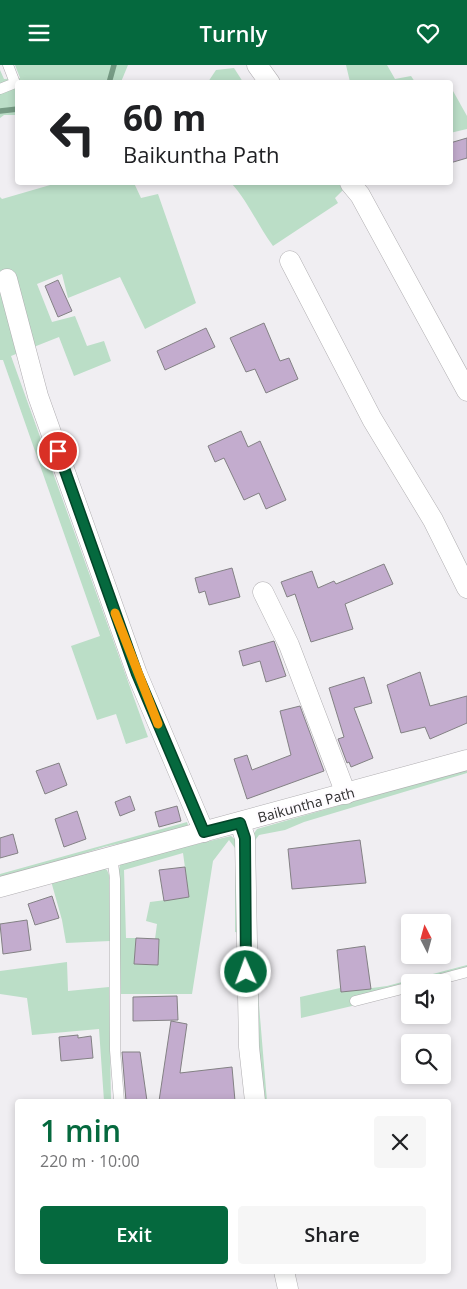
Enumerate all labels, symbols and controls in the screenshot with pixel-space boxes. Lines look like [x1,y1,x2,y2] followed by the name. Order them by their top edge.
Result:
[200,18,267,48] text: Turnly
[25,19,53,47] icon: menu
[414,19,442,47] icon: heart
[123,94,206,141] text: 60 m
[40,100,105,165] icon: left
[123,139,280,169] text: Baikuntha Path
[37,430,79,472] pin
[44,437,72,465] icon: arrive
[255,782,356,827] street label: Baikuntha Path
[401,914,451,964] north arrow
[401,914,451,1084] map controls
[219,945,271,997] position arrow
[401,974,451,1024] button: sound
[401,1034,451,1084] button: search
[40,1110,121,1151] text: 1 min
[374,1116,426,1168] button: close
[40,1150,140,1172] text: 220 m · 10:00
[40,1206,228,1264] button: Exit
[238,1206,426,1264] button: Share

